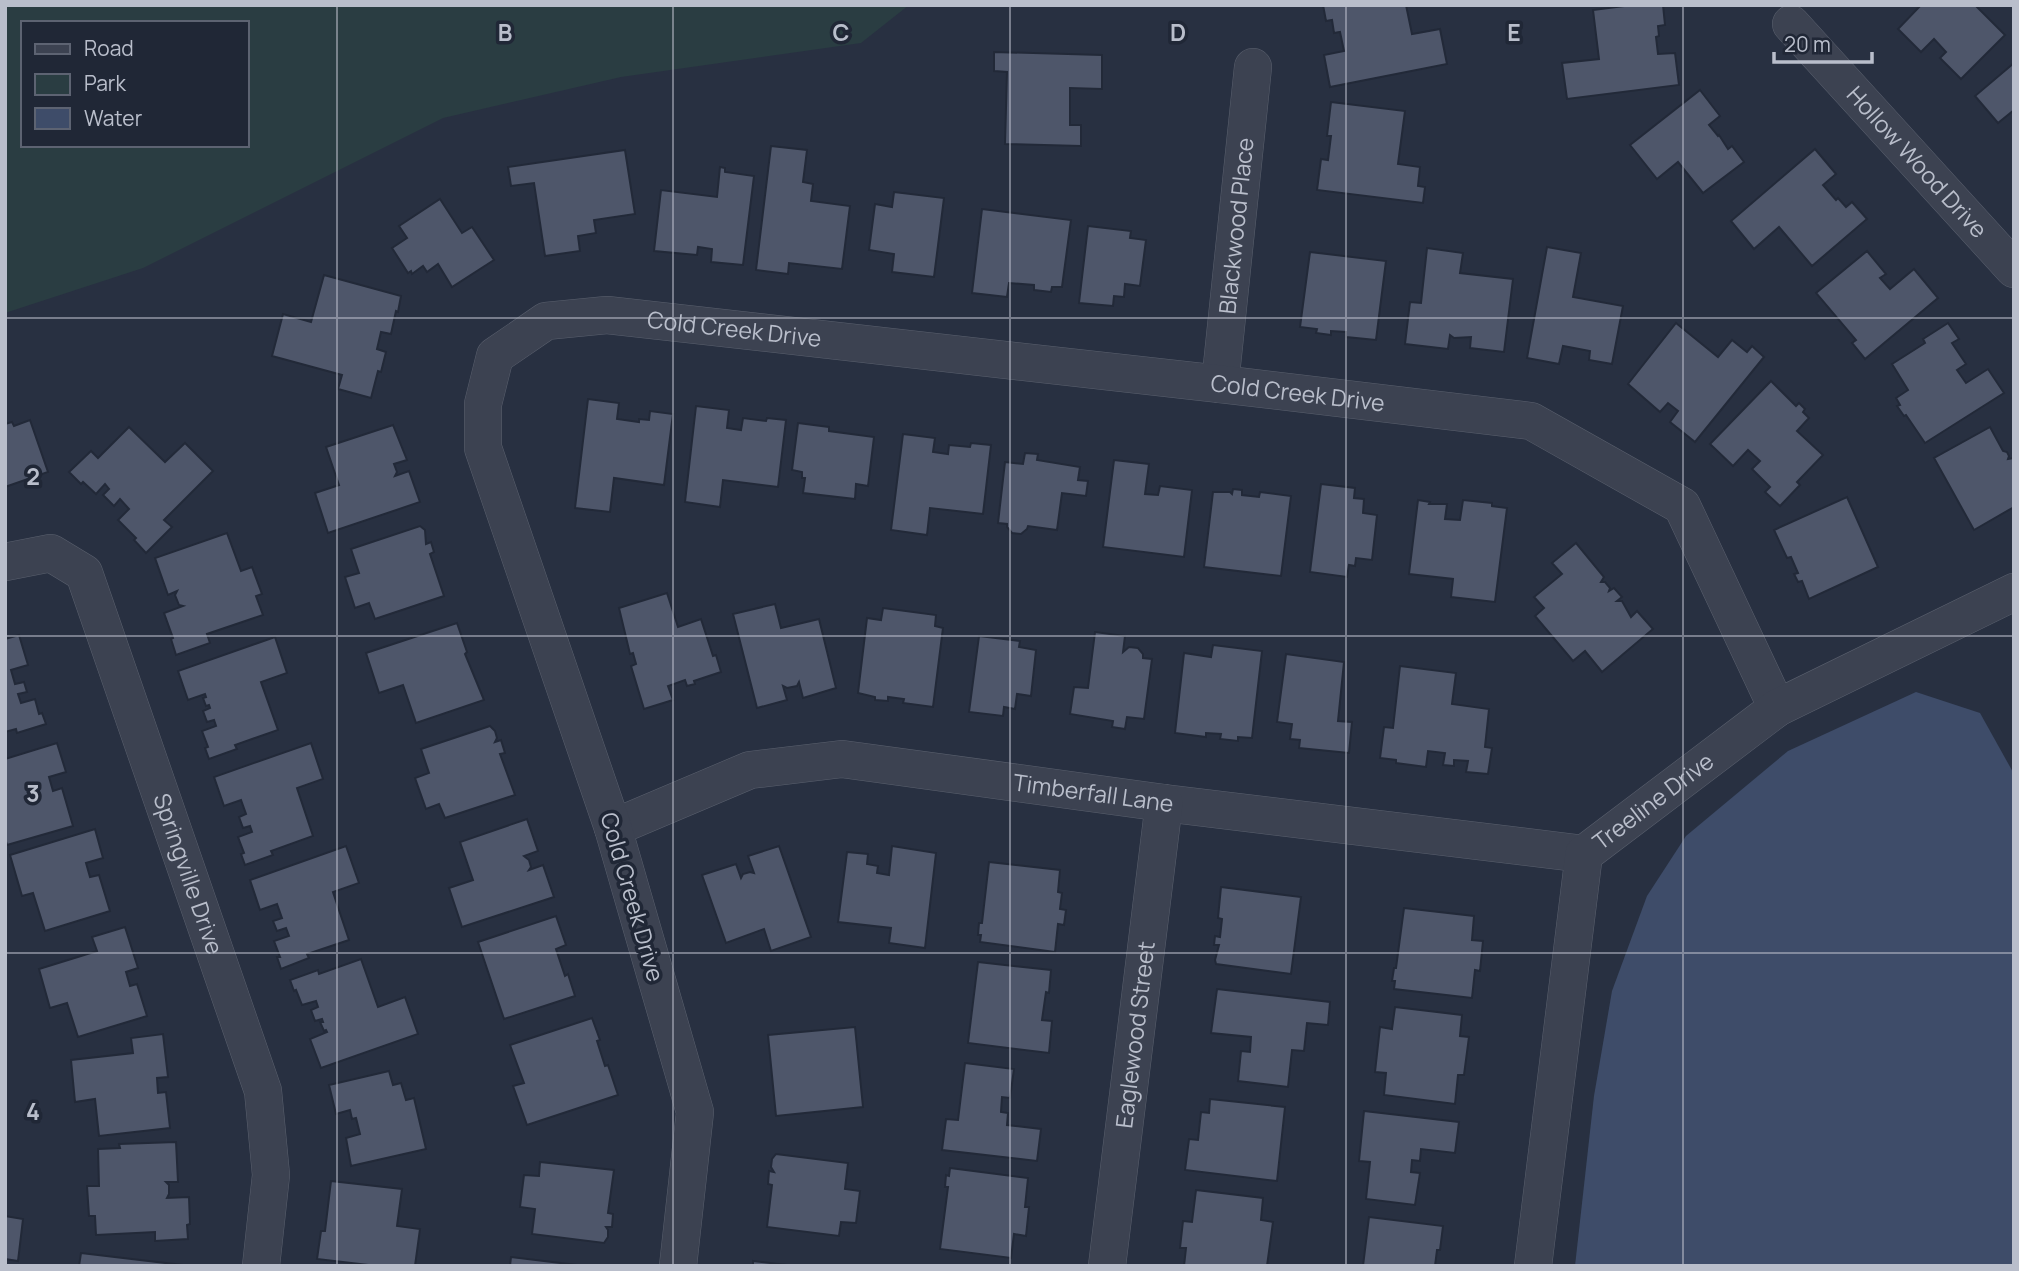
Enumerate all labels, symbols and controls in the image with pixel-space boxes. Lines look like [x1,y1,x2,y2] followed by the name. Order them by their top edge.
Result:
[498,16,512,48] text: B
[833,16,850,48] text: C
[1170,16,1186,48] text: D
[1507,16,1521,48] text: E
[21,21,248,147] legend
[1774,21,1872,65] scale bar
[1784,30,1831,58] text: 20 m
[84,34,134,62] text: Road
[84,69,126,97] text: Park
[1840,79,1995,244] street label: Hollow Wood Drive
[84,104,143,132] text: Water
[1210,136,1261,315] street label: Blackwood Place
[646,303,823,354] street label: Cold Creek Drive
[1209,366,1387,418] street label: Cold Creek Drive
[26,460,40,492] text: 2
[1586,745,1720,857] street label: Treeline Drive
[1011,766,1175,819] street label: Timberfall Lane
[26,777,40,809] text: 3
[146,789,232,959] street label: Springville Drive
[593,808,672,985] street label: Cold Creek Drive
[1107,939,1162,1130] street label: Eaglewood Street
[26,1095,40,1127] text: 4

